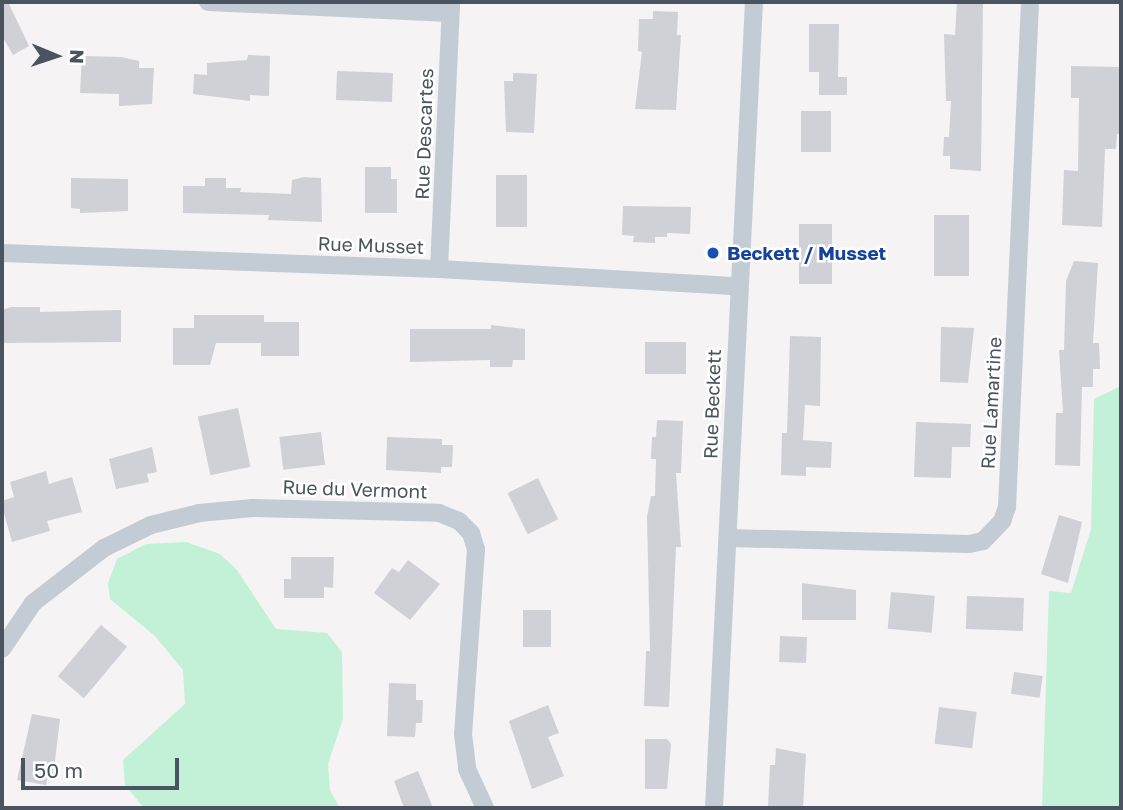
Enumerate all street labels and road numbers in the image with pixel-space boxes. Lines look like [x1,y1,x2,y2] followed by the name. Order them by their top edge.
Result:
[410,68,438,200] street label: Rue Descartes
[317,232,425,258] street label: Rue Musset
[976,336,1006,470] street label: Rue Lamartine
[699,348,725,460] street label: Rue Beckett
[282,475,428,503] street label: Rue du Vermont

